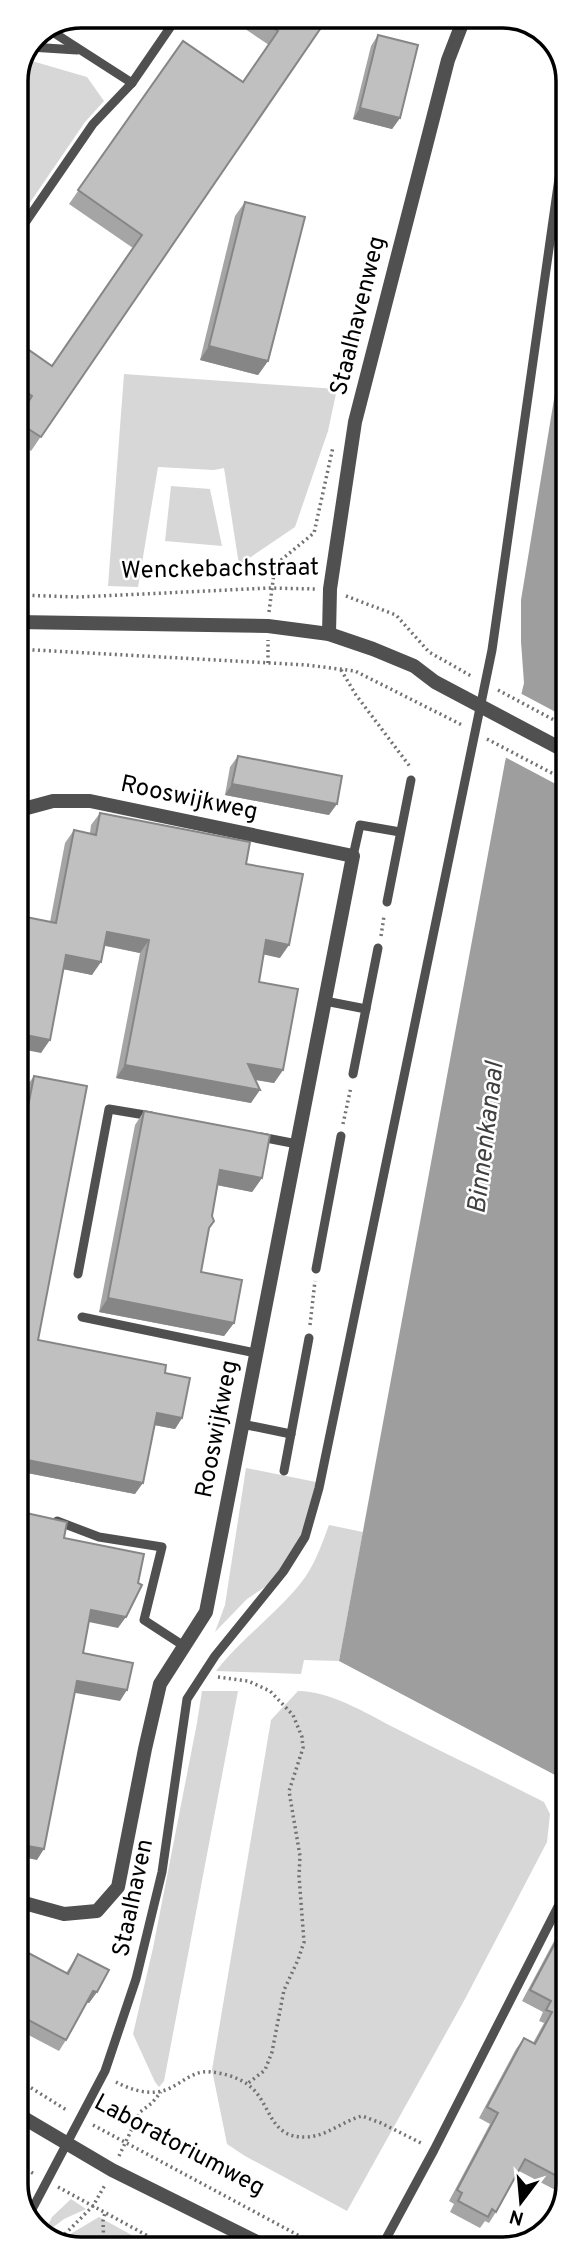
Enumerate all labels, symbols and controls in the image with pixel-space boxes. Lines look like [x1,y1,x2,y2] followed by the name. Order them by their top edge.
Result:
[325,233,393,399] street label: Staalhavenweg
[121,553,319,587] street label: Wenckebachstraat
[118,770,260,828] street label: Rooswijkweg
[461,1059,513,1216] water label: Binnenkanaal
[190,1358,246,1500] street label: Rooswijkweg
[107,1836,161,1960] street label: Staalhaven
[88,2088,270,2204] street label: Laboratoriumweg
[486,2167,556,2237] north arrow
[507,2203,527,2230] text: N

